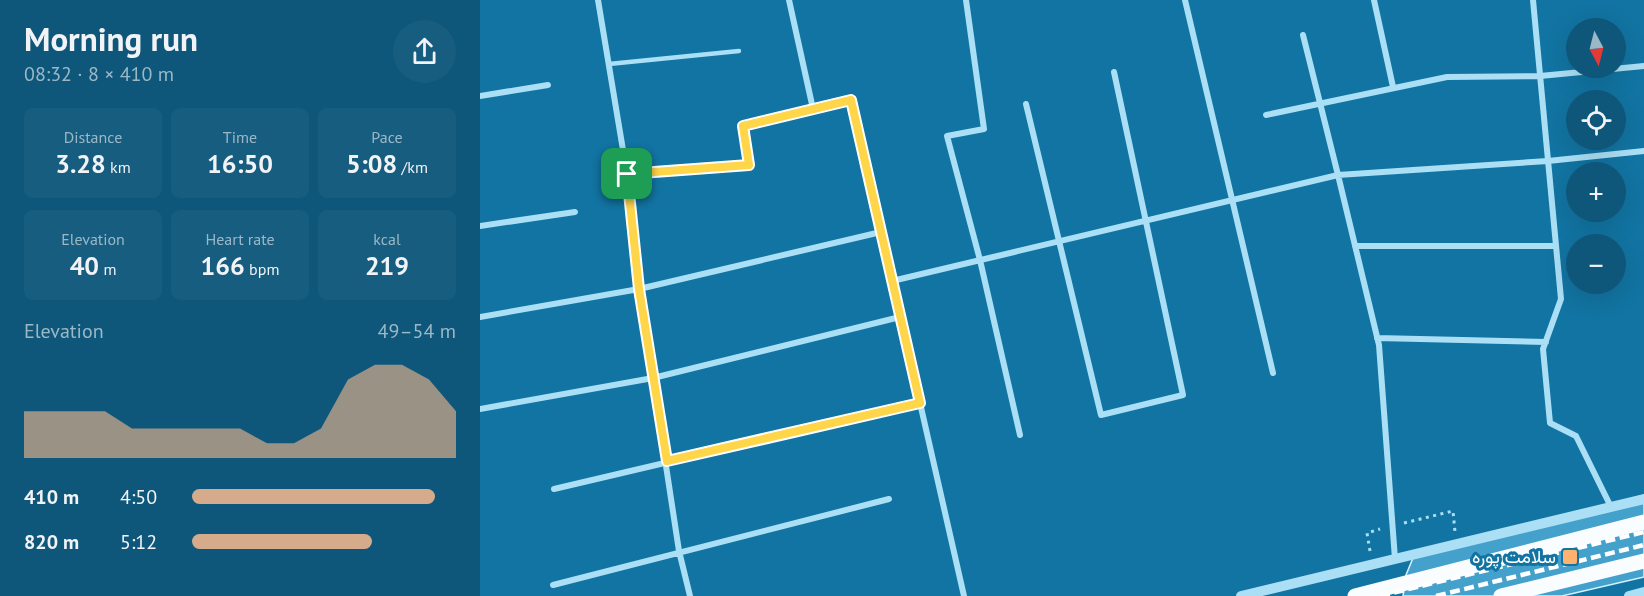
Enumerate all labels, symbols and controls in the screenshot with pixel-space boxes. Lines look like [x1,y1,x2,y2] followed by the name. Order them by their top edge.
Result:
[24,17,198,60] text: Morning run
[1566,18,1626,78] north arrow
[1566,18,1626,294] map controls
[393,20,456,83] button: share
[24,61,174,87] text: 08:32 · 8 × 410 m
[1566,90,1626,150] button: locate
[64,127,122,147] text: Distance
[223,127,257,147] text: Time
[371,127,403,147] text: Pace
[55,147,106,180] text: 3.28
[207,147,273,180] text: 16:50
[346,147,397,180] text: 5:08
[601,148,652,199] pin
[106,157,131,177] text: km
[397,157,428,177] text: /km
[610,157,643,190] icon: arrive
[1566,162,1626,222] button: +
[61,229,125,249] text: Elevation
[205,229,275,249] text: Heart rate
[373,229,401,249] text: kcal
[1566,234,1626,294] button: −
[70,249,99,282] text: 40
[201,249,245,282] text: 166
[365,249,409,282] text: 219
[99,259,116,279] text: m
[245,259,279,279] text: bpm
[24,318,104,344] text: Elevation
[378,318,456,344] text: 49–54 m
[24,484,79,510] text: 410 m
[120,484,157,510] text: 4:50
[24,529,79,555] text: 820 m
[120,529,157,555] text: 5:12
[1472,545,1556,569] place label: سلامت پورہ
[1561,548,1579,566] marker: سلامت پورہ

